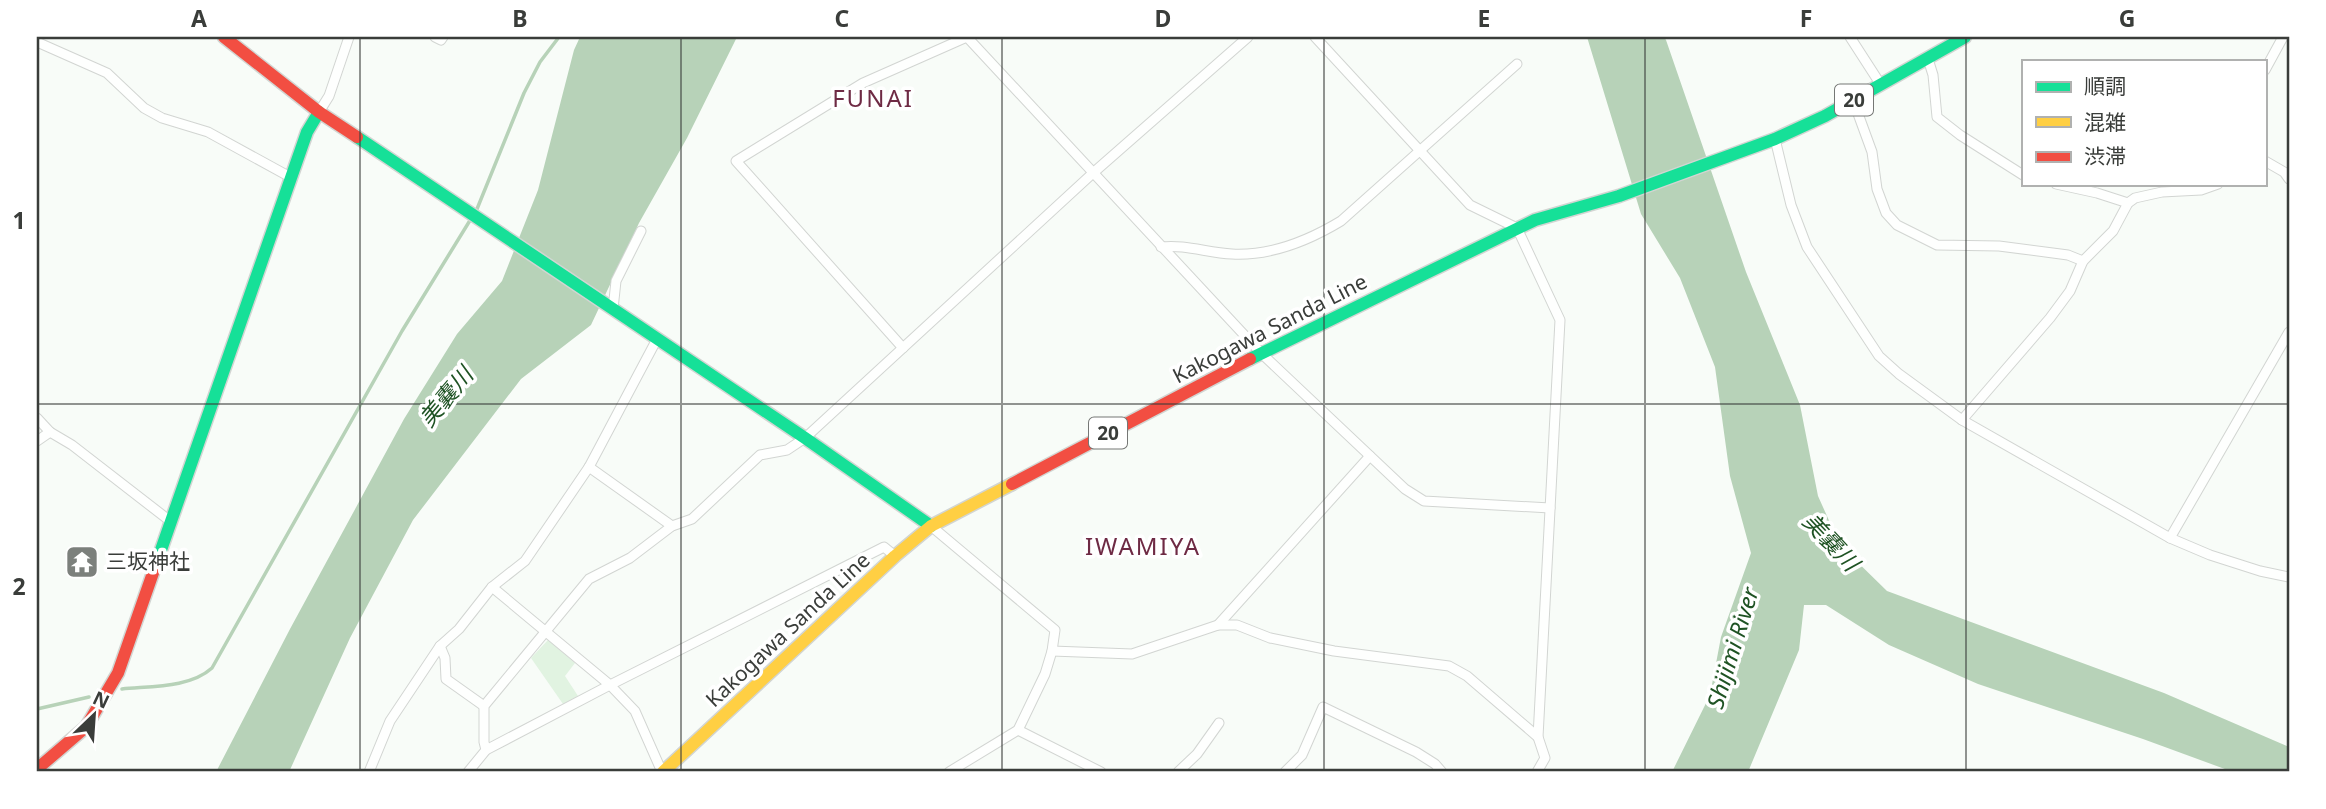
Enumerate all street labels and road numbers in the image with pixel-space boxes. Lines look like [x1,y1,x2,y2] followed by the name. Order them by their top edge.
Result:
[1835,85,1873,116] road number: 20
[1167,267,1372,389] street label: Kakogawa Sanda Line
[1089,418,1127,448] road number: 20
[699,546,875,713] street label: Kakogawa Sanda Line

